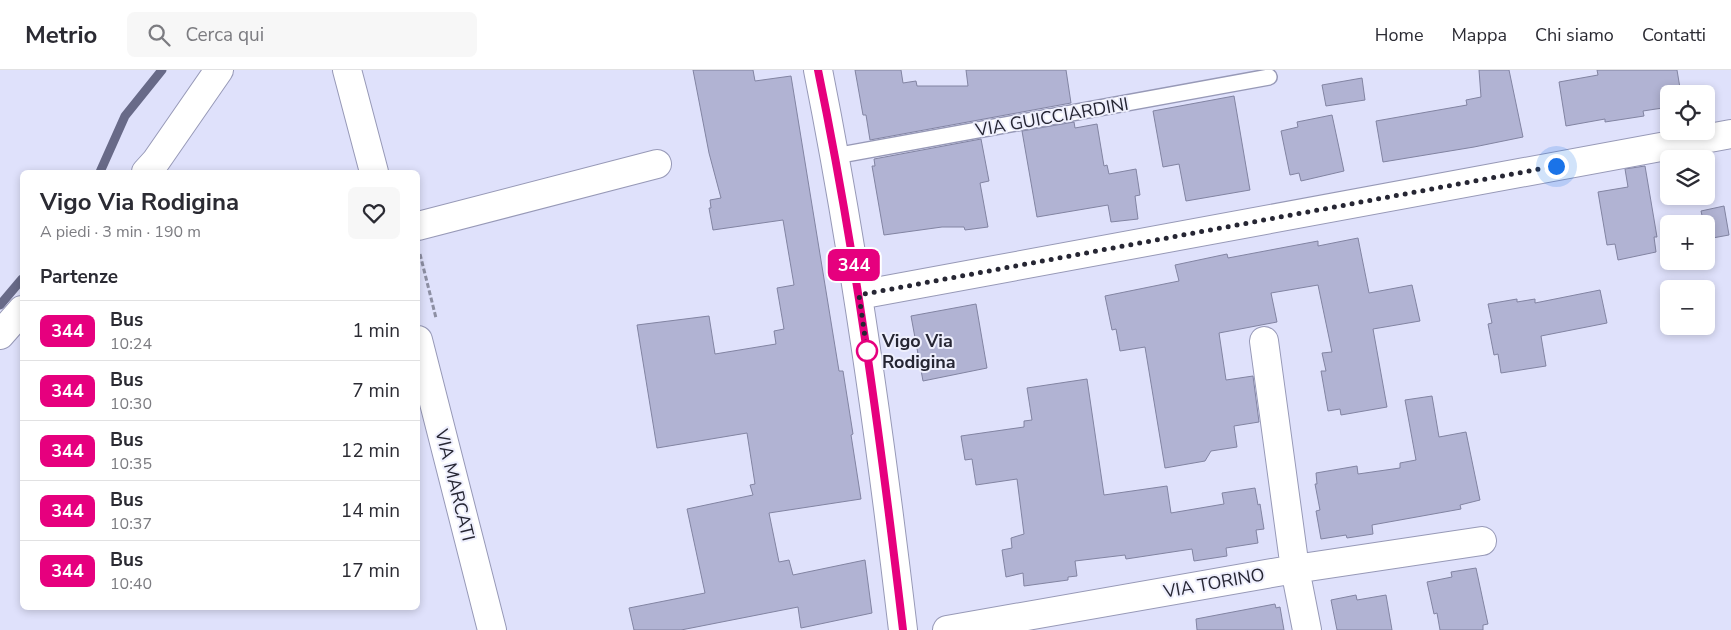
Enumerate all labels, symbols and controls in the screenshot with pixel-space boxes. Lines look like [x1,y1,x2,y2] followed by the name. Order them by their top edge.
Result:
[127,12,477,57] search box
[25,19,97,51] text: Metrio
[145,21,173,49] icon: search
[185,22,264,48] text: Cerca qui
[1375,23,1423,47] text: Home
[1451,23,1507,47] text: Mappa
[1535,23,1614,47] text: Chi siamo
[1642,23,1706,47] text: Contatti
[1660,85,1715,335] map controls
[1660,85,1715,140] button: locate
[973,92,1130,142] street label: VIA GUICCIARDINI
[1660,150,1715,205] button: layers
[1544,154,1569,179] your location
[40,186,239,218] text: Vigo Via Rodigina
[348,187,400,239] button: heart
[1660,215,1715,270] button: +
[40,221,201,243] text: A piedi · 3 min · 190 m
[825,249,883,281] line badge: 344
[838,253,870,277] text: 344
[40,264,118,290] text: Partenze
[1660,280,1715,335] button: −
[110,307,143,333] text: Bus
[352,318,400,344] text: 1 min
[51,319,84,343] text: 344
[881,329,956,374] place label: Vigo Via Rodigina
[110,333,152,355] text: 10:24
[856,340,878,362] marker: Vigo Via Rodigina
[110,367,143,393] text: Bus
[352,378,400,404] text: 7 min
[51,379,84,403] text: 344
[110,393,152,415] text: 10:30
[429,426,480,543] street label: VIA MARCATI
[110,427,143,453] text: Bus
[341,438,400,464] text: 12 min
[51,439,84,463] text: 344
[110,453,152,475] text: 10:35
[110,487,143,513] text: Bus
[341,498,400,524] text: 14 min
[51,499,84,523] text: 344
[110,513,152,535] text: 10:37
[110,547,143,573] text: Bus
[341,558,400,584] text: 17 min
[51,559,84,583] text: 344
[1161,562,1267,604] street label: VIA TORINO
[110,573,152,595] text: 10:40

